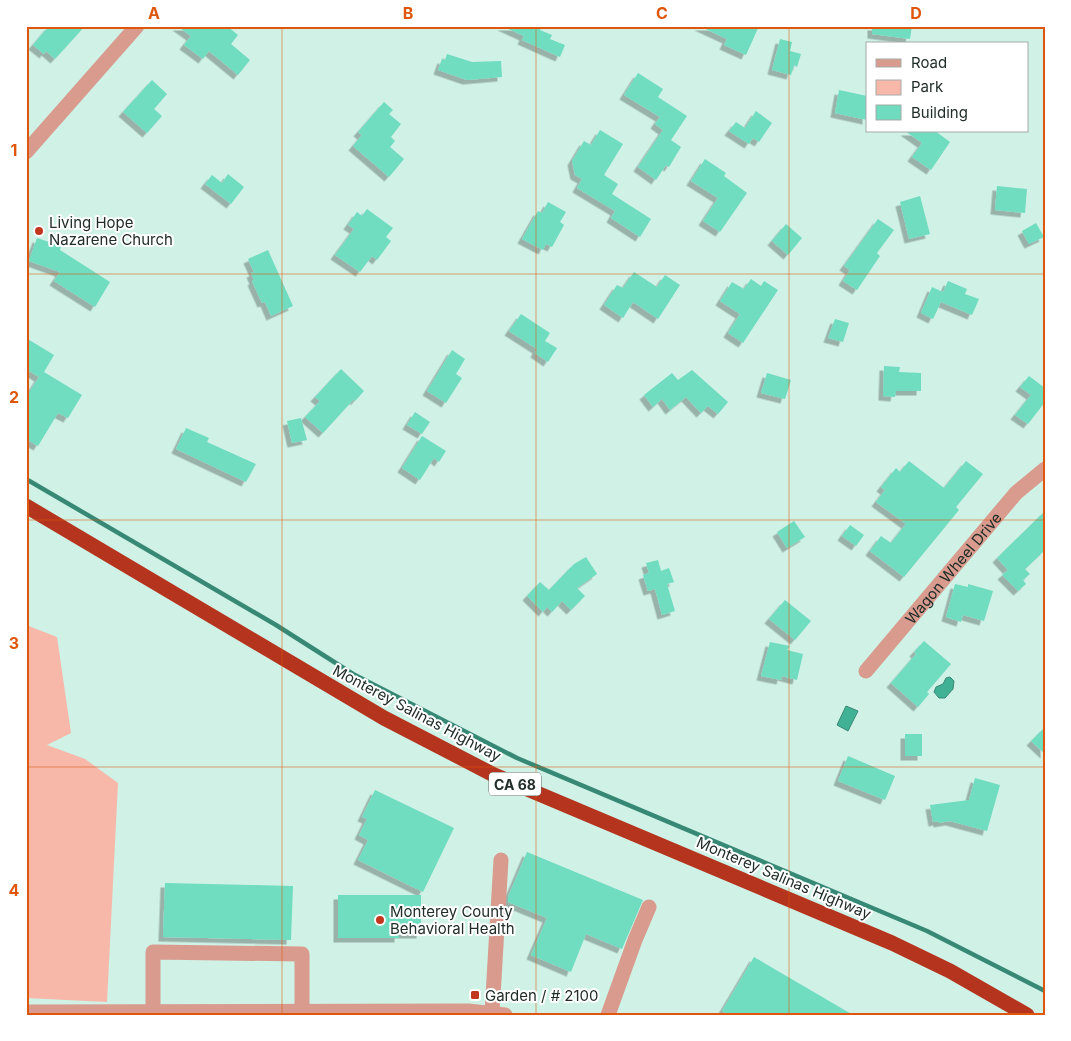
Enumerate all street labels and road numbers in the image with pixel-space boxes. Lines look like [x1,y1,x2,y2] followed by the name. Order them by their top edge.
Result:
[901,508,1005,627] street label: Wagon Wheel Drive
[330,661,505,766] street label: Monterey Salinas Highway
[489,772,541,796] road number: CA 68
[694,833,875,924] street label: Monterey Salinas Highway

